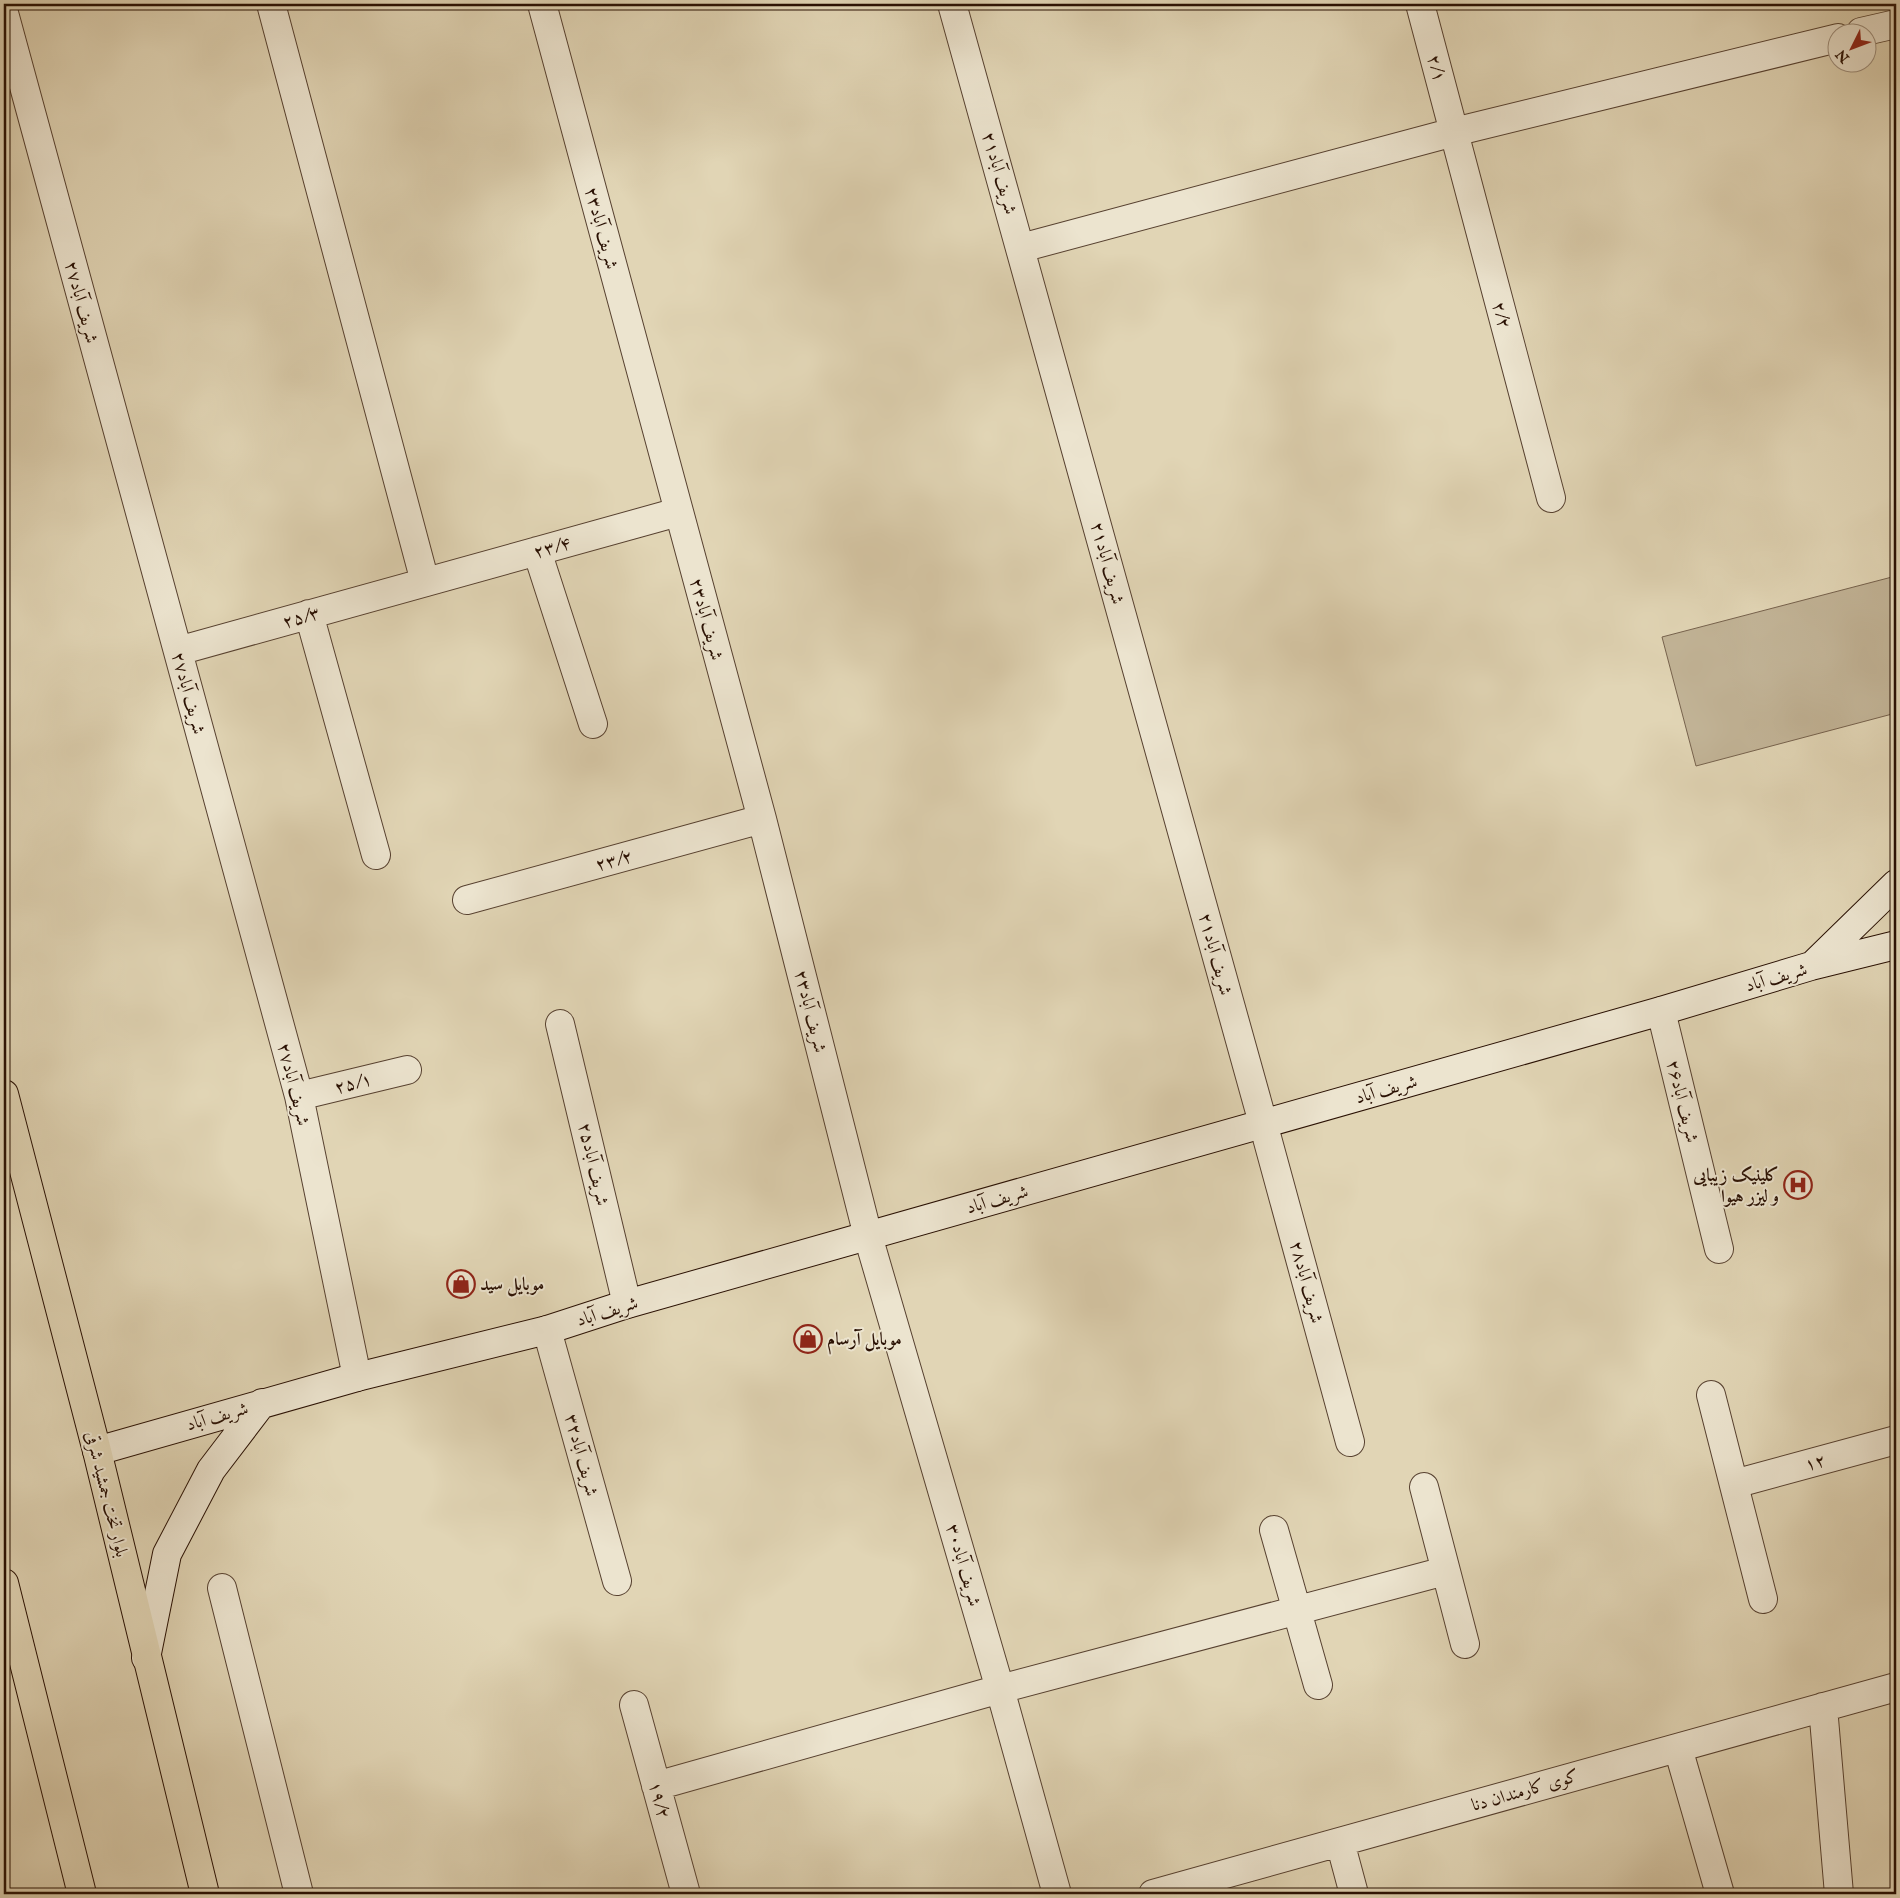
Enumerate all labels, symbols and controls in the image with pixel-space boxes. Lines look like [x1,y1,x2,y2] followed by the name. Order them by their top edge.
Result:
[1828,22,1878,72] north arrow
[1832,46,1854,67] text: N
[1421,52,1450,85] street label: ۲/۱
[976,130,1021,217] street label: شریف آباد۲۱
[579,185,623,272] street label: شریف آباد۲۳
[59,259,103,346] street label: شریف آباد۲۷
[1486,299,1515,332] street label: ۲/۲
[1085,520,1129,607] street label: شریف آباد۲۱
[531,532,574,565] street label: ۲۳/۴
[684,576,728,663] street label: شریف آباد۲۳
[280,602,323,635] street label: ۲۵/۳
[166,650,210,737] street label: شریف آباد۲۷
[593,845,636,877] street label: ۲۳/۲
[1193,911,1237,998] street label: شریف آباد۲۱
[1743,959,1810,998] street label: شریف آباد
[788,968,831,1055] street label: شریف آباد۲۳
[271,1041,314,1128] street label: شریف آباد۲۷
[1660,1058,1703,1145] street label: شریف آباد۲۶
[332,1069,374,1100] street label: ۲۵/۱
[1353,1071,1420,1110] street label: شریف آباد
[572,1121,613,1208] street label: شریف آباد۲۵
[1692,1165,1779,1209] place label: کلینیک زیبایی و لیزر هیوا
[1783,1170,1813,1200] hospital icon: کلینیک زیبایی و لیزر هیوا
[964,1181,1031,1220] street label: شریف آباد
[1284,1239,1328,1326] street label: شریف آباد۲۸
[446,1269,476,1299] shop icon: موبایل سید
[480,1274,544,1297] place label: موبایل سید
[574,1292,641,1333] street label: شریف آباد
[793,1324,823,1354] shop icon: موبایل آرسام
[827,1328,902,1355] place label: موبایل آرسام
[184,1398,251,1437] street label: شریف آباد
[559,1412,603,1499] street label: شریف آباد۳۲
[79,1429,132,1560] street label: بلوار تخت جمشید شرقی
[1802,1450,1829,1477] street label: ۱۲
[940,1522,985,1609] street label: شریف آباد۳۰
[1469,1765,1582,1818] street label: کوی کارمندان دنا
[643,1779,675,1822] street label: ۱۹/۲

